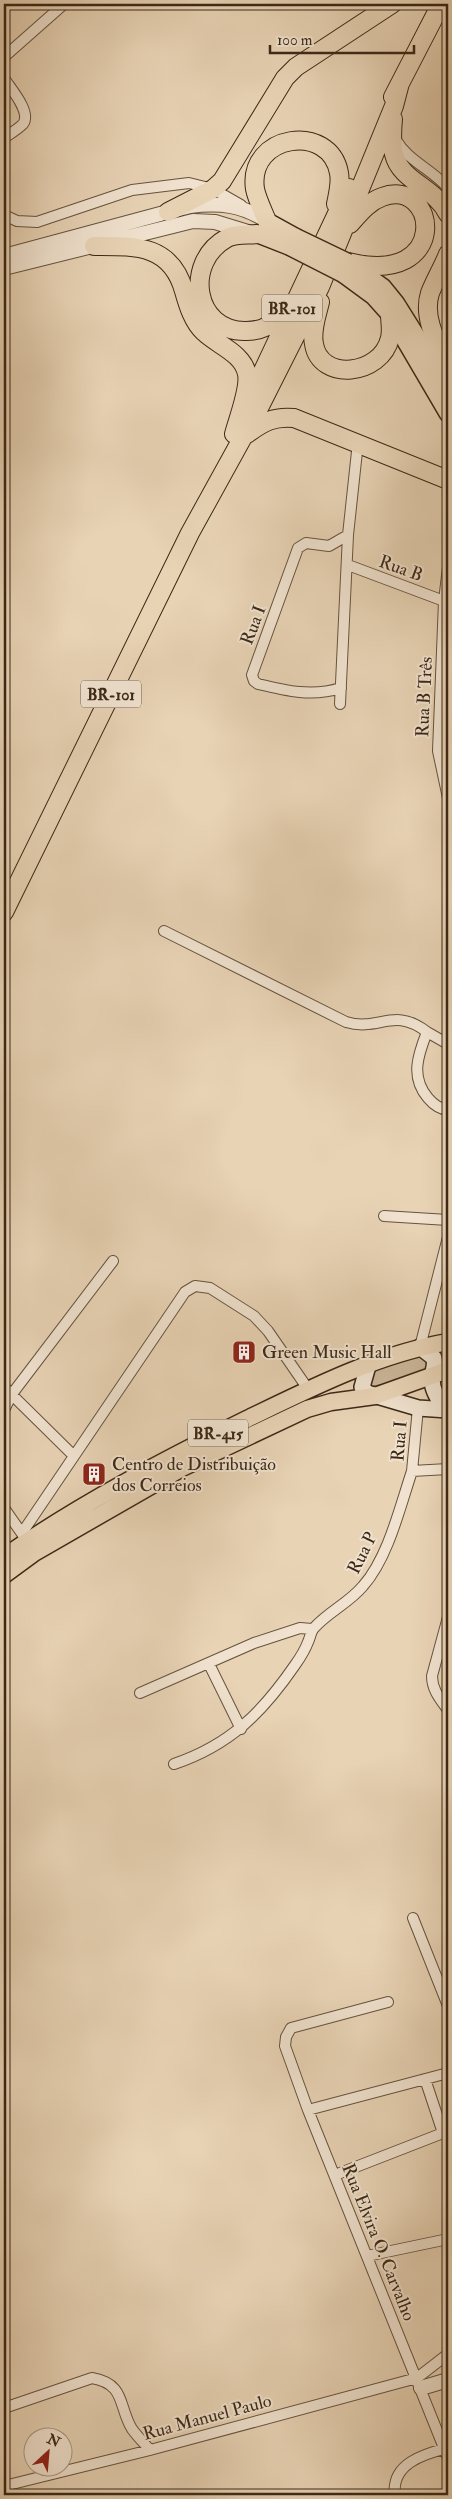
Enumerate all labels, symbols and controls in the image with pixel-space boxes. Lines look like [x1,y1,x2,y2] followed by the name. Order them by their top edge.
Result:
[270,22,413,54] scale bar
[277,31,313,50] text: 100 m
[262,294,322,322] road number: BR-101
[376,550,426,587] street label: Rua B
[235,602,271,648] street label: Rua I
[411,656,438,738] street label: Rua B Três
[81,681,141,708] road number: BR-101
[231,1339,257,1365] building icon: Green Music Hall
[262,1341,392,1364] place label: Green Music Hall
[188,1420,248,1446] road number: BR-415
[386,1420,413,1462] street label: Rua I
[112,1453,276,1497] place label: Centro de Distribuição dos Correios
[81,1461,107,1487] building icon: Centro de Distribuição dos Correios
[342,1528,383,1578] street label: Rua P
[336,2160,421,2325] street label: Rua Elvira O. Carvalho
[140,2389,274,2446] street label: Rua Manuel Paulo
[22,2426,72,2476] north arrow
[43,2430,63,2451] text: N

